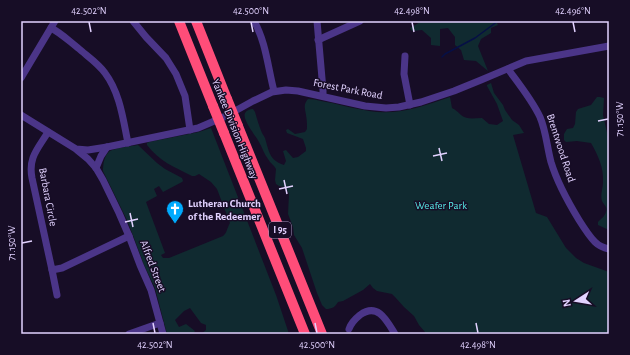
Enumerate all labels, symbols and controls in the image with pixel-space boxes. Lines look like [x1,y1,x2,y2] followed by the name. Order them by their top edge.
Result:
[71,6,107,16] text: 42.502°N
[233,6,269,16] text: 42.500°N
[394,6,430,16] text: 42.498°N
[555,6,591,16] text: 42.496°N
[210,77,260,181] street label: Yankee Division Highway
[312,77,384,101] street label: Forest Park Road
[615,102,625,136] text: 71.150°W
[545,113,577,184] street label: Brentwood Road
[37,167,59,227] street label: Barbara Circle
[188,198,261,222] place label: Lutheran Church of the Redeemer
[165,199,185,224] church icon: Lutheran Church of the Redeemer
[415,200,467,211] park label: Weafer Park
[269,222,291,238] road number: I 95
[7,226,17,260] text: 71.150°W
[138,239,168,294] street label: Alfred Street
[556,281,596,321] north arrow
[561,298,573,308] text: N
[137,340,173,350] text: 42.502°N
[299,340,335,350] text: 42.500°N
[460,340,496,350] text: 42.498°N

